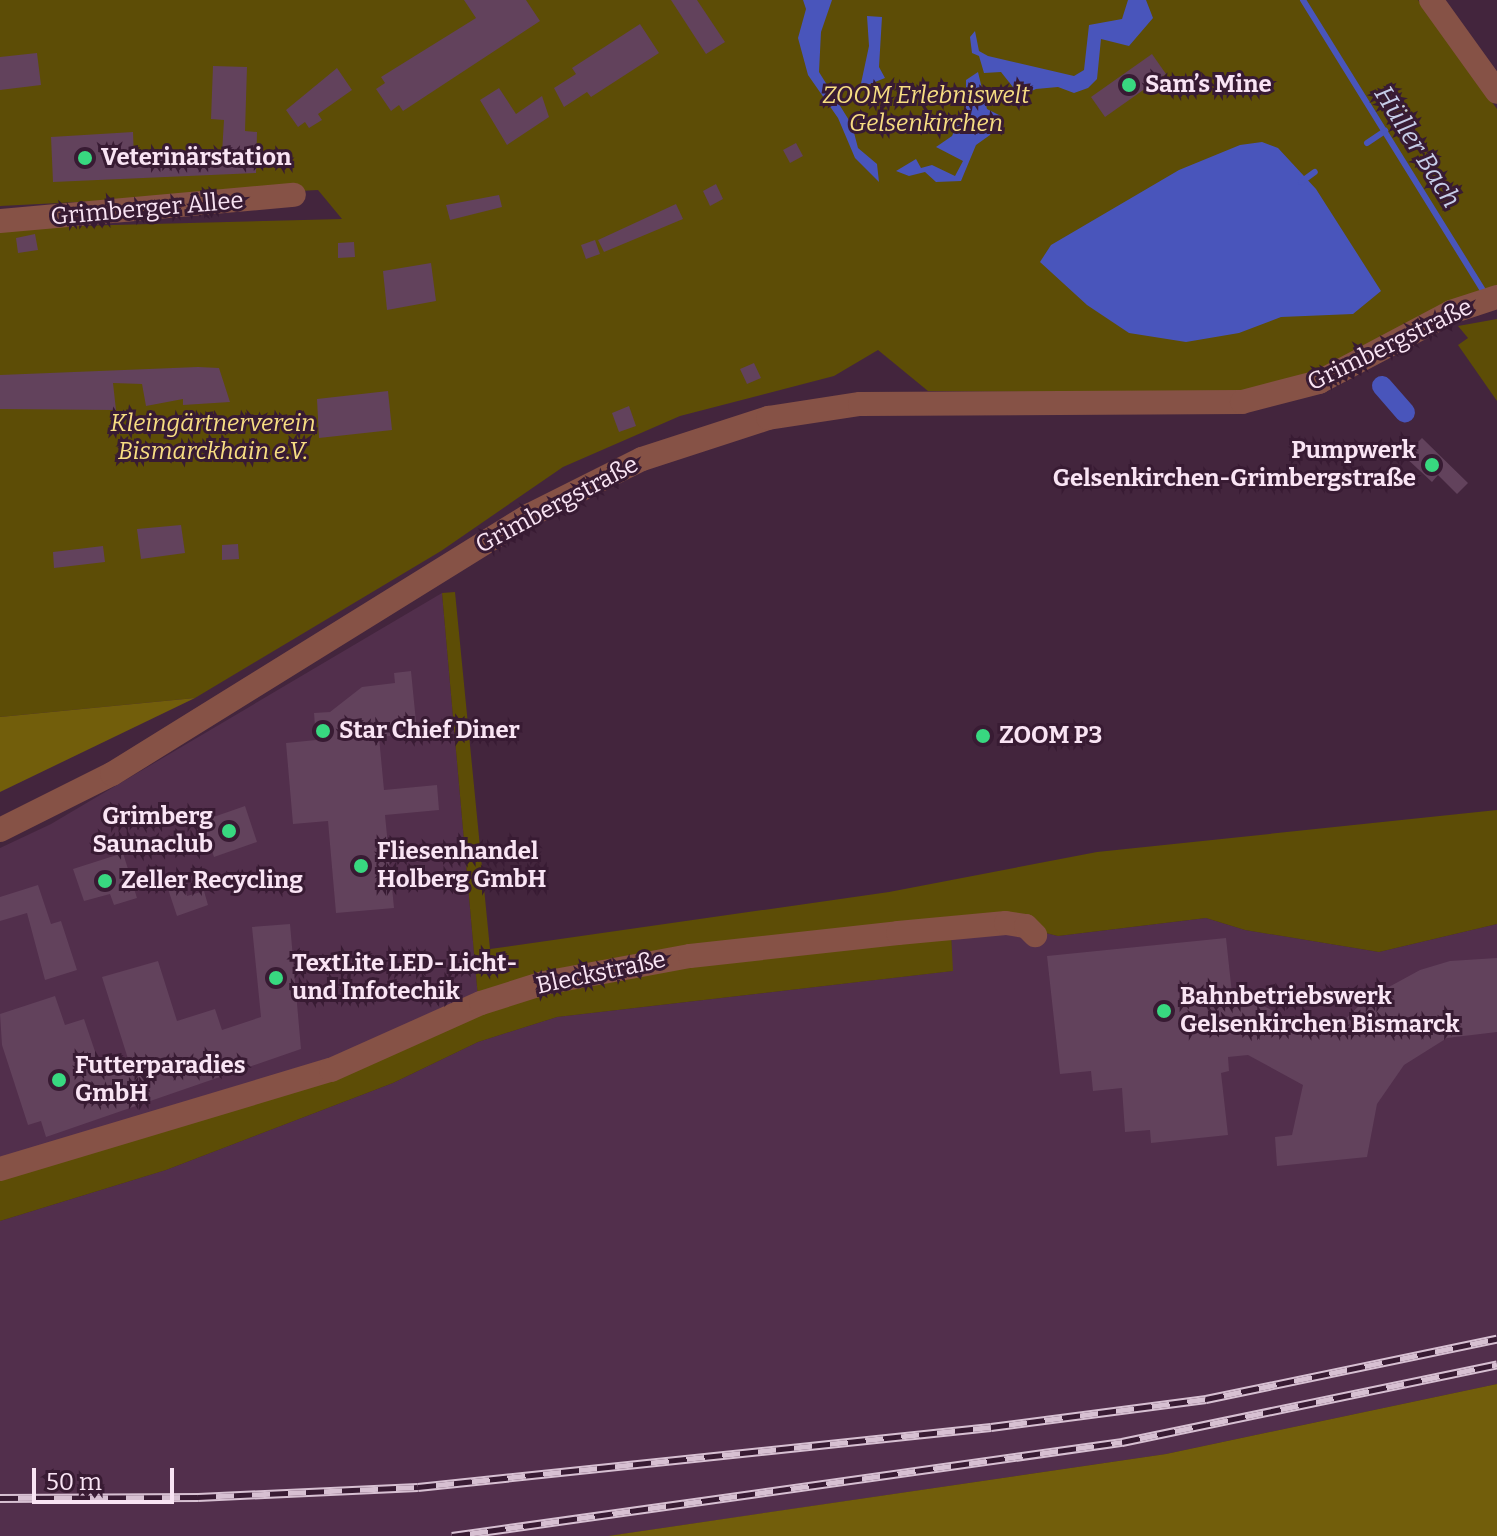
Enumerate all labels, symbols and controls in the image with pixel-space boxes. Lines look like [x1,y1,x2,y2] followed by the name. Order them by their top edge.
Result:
[1145,71,1272,99] place label: Sam’s Mine
[1120,76,1138,94] marker: Sam’s Mine
[1367,81,1467,213] water label: Hüller Bach
[822,82,1030,138] park label: ZOOM Erlebniswelt Gelsenkirchen
[101,144,291,172] place label: Veterinärstation
[76,149,94,167] marker: Veterinärstation
[49,186,245,232] street label: Grimberger Allee
[1303,293,1477,397] street label: Grimbergstraße
[110,410,316,466] park label: Kleingärtnerverein Bismarckhain e.V.
[1053,437,1416,493] place label: Pumpwerk Gelsenkirchen-Grimbergstraße
[471,450,643,560] street label: Grimbergstraße
[1423,456,1441,474] marker: Pumpwerk Gelsenkirchen-Grimbergstraße
[339,717,520,745] place label: Star Chief Diner
[314,722,332,740] marker: Star Chief Diner
[999,722,1102,750] place label: ZOOM P3
[974,727,992,745] marker: ZOOM P3
[92,803,213,859] place label: Grimberg Saunaclub
[220,822,238,840] marker: Grimberg Saunaclub
[377,838,546,894] place label: Fliesenhandel Holberg GmbH
[352,857,370,875] marker: Fliesenhandel Holberg GmbH
[121,867,303,895] place label: Zeller Recycling
[96,872,114,890] marker: Zeller Recycling
[534,945,668,1001] street label: Bleckstraße
[292,950,517,1006] place label: TextLite LED- Licht- und Infotechik
[267,969,285,987] marker: TextLite LED- Licht- und Infotechik
[1180,983,1460,1039] place label: Bahnbetriebswerk Gelsenkirchen Bismarck
[1155,1002,1173,1020] marker: Bahnbetriebswerk Gelsenkirchen Bismarck
[75,1052,246,1108] place label: Futterparadies GmbH
[50,1071,68,1089] marker: Futterparadies GmbH
[36,1452,178,1502] scale bar
[46,1468,102,1496] text: 50 m

